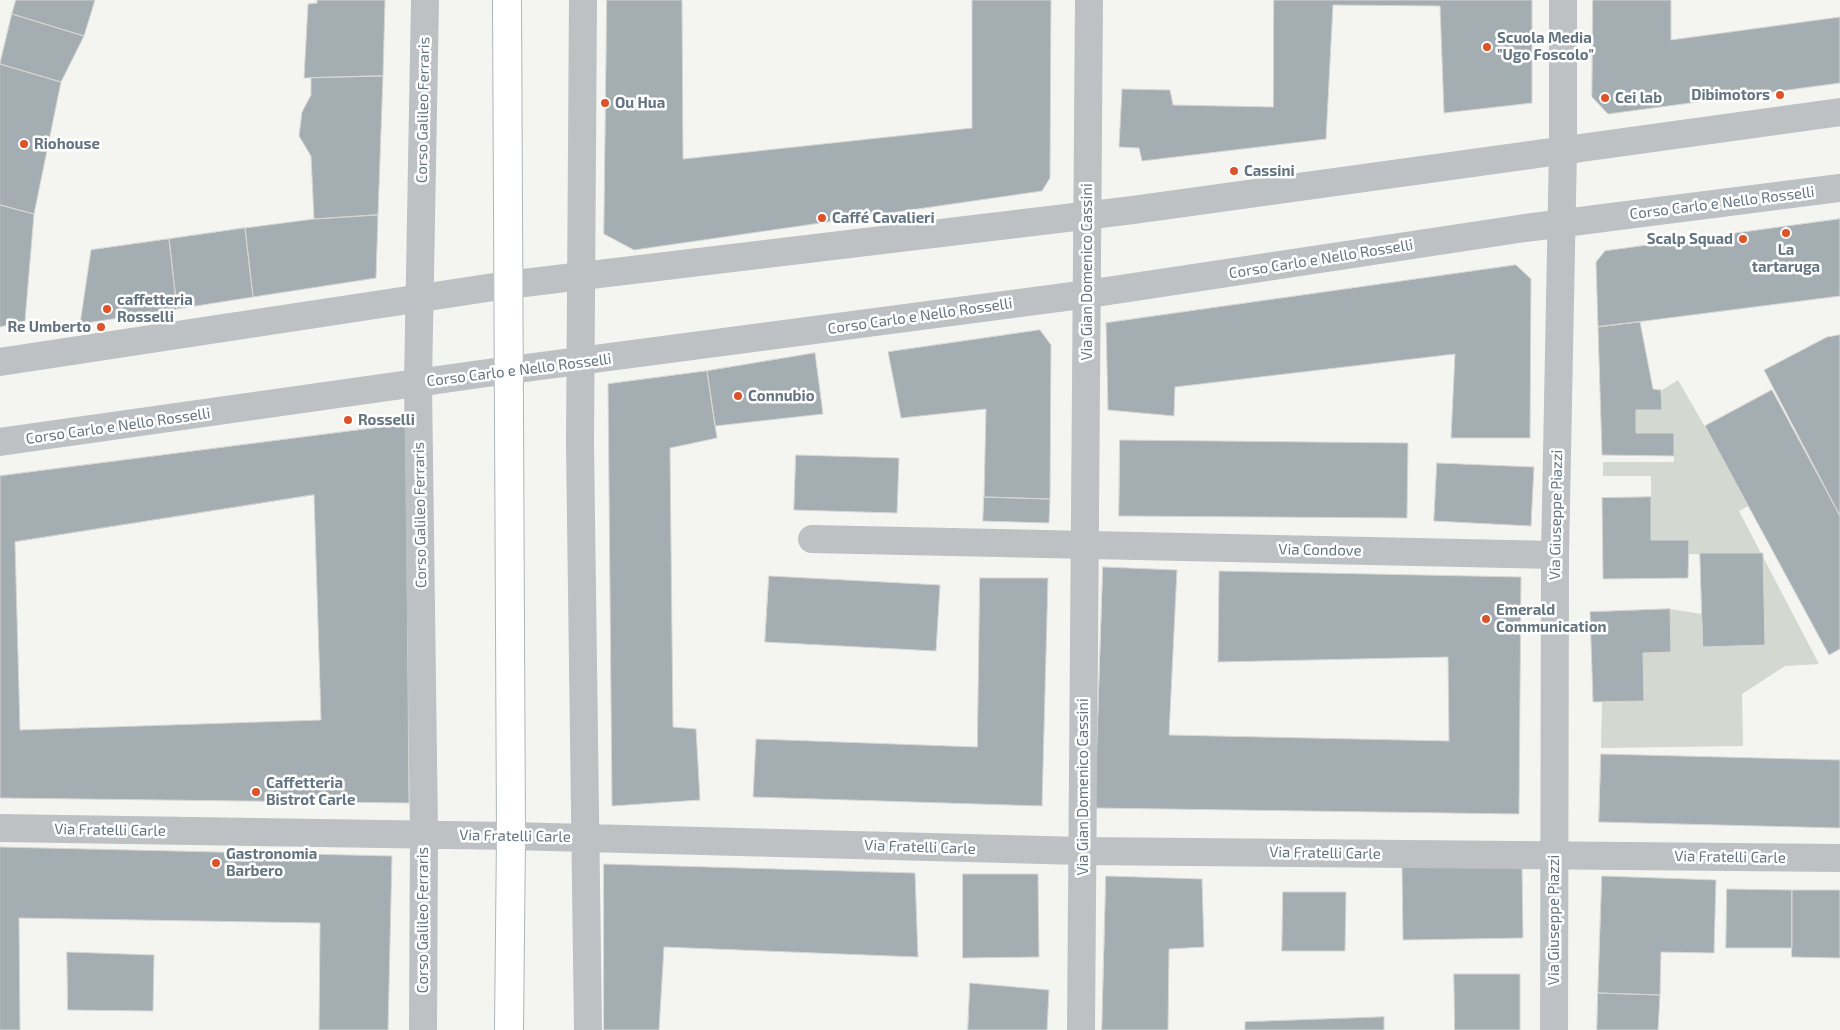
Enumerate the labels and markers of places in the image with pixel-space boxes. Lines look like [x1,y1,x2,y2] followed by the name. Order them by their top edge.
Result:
[1497,29,1594,64] place label: Scuola Media "Ugo Foscolo"
[1481,41,1493,53] marker: Scuola Media "Ugo Foscolo"
[1691,86,1770,104] place label: Dibimotors
[1615,89,1662,107] place label: Cei lab
[1774,89,1786,101] marker: Dibimotors
[1599,92,1611,104] marker: Cei lab
[615,94,665,112] place label: Ou Hua
[599,97,611,109] marker: Ou Hua
[34,135,100,153] place label: Riohouse
[18,138,30,150] marker: Riohouse
[1244,162,1295,180] place label: Cassini
[1228,165,1240,177] marker: Cassini
[832,209,935,227] place label: Caffé Cavalieri
[816,212,828,224] marker: Caffé Cavalieri
[1780,227,1792,239] marker: La tartaruga
[1647,230,1733,248] place label: Scalp Squad
[1737,233,1749,245] marker: Scalp Squad
[1752,241,1820,276] place label: La tartaruga
[117,291,193,326] place label: caffetteria Rosselli
[101,303,113,315] marker: caffetteria Rosselli
[7,318,91,336] place label: Re Umberto
[95,321,107,333] marker: Re Umberto
[748,387,814,405] place label: Connubio
[732,390,744,402] marker: Connubio
[358,411,415,429] place label: Rosselli
[342,414,354,426] marker: Rosselli
[1496,601,1606,636] place label: Emerald Communication
[1480,613,1492,625] marker: Emerald Communication
[266,774,355,809] place label: Caffetteria Bistrot Carle
[250,786,262,798] marker: Caffetteria Bistrot Carle
[226,845,317,880] place label: Gastronomia Barbero
[210,857,222,869] marker: Gastronomia Barbero

